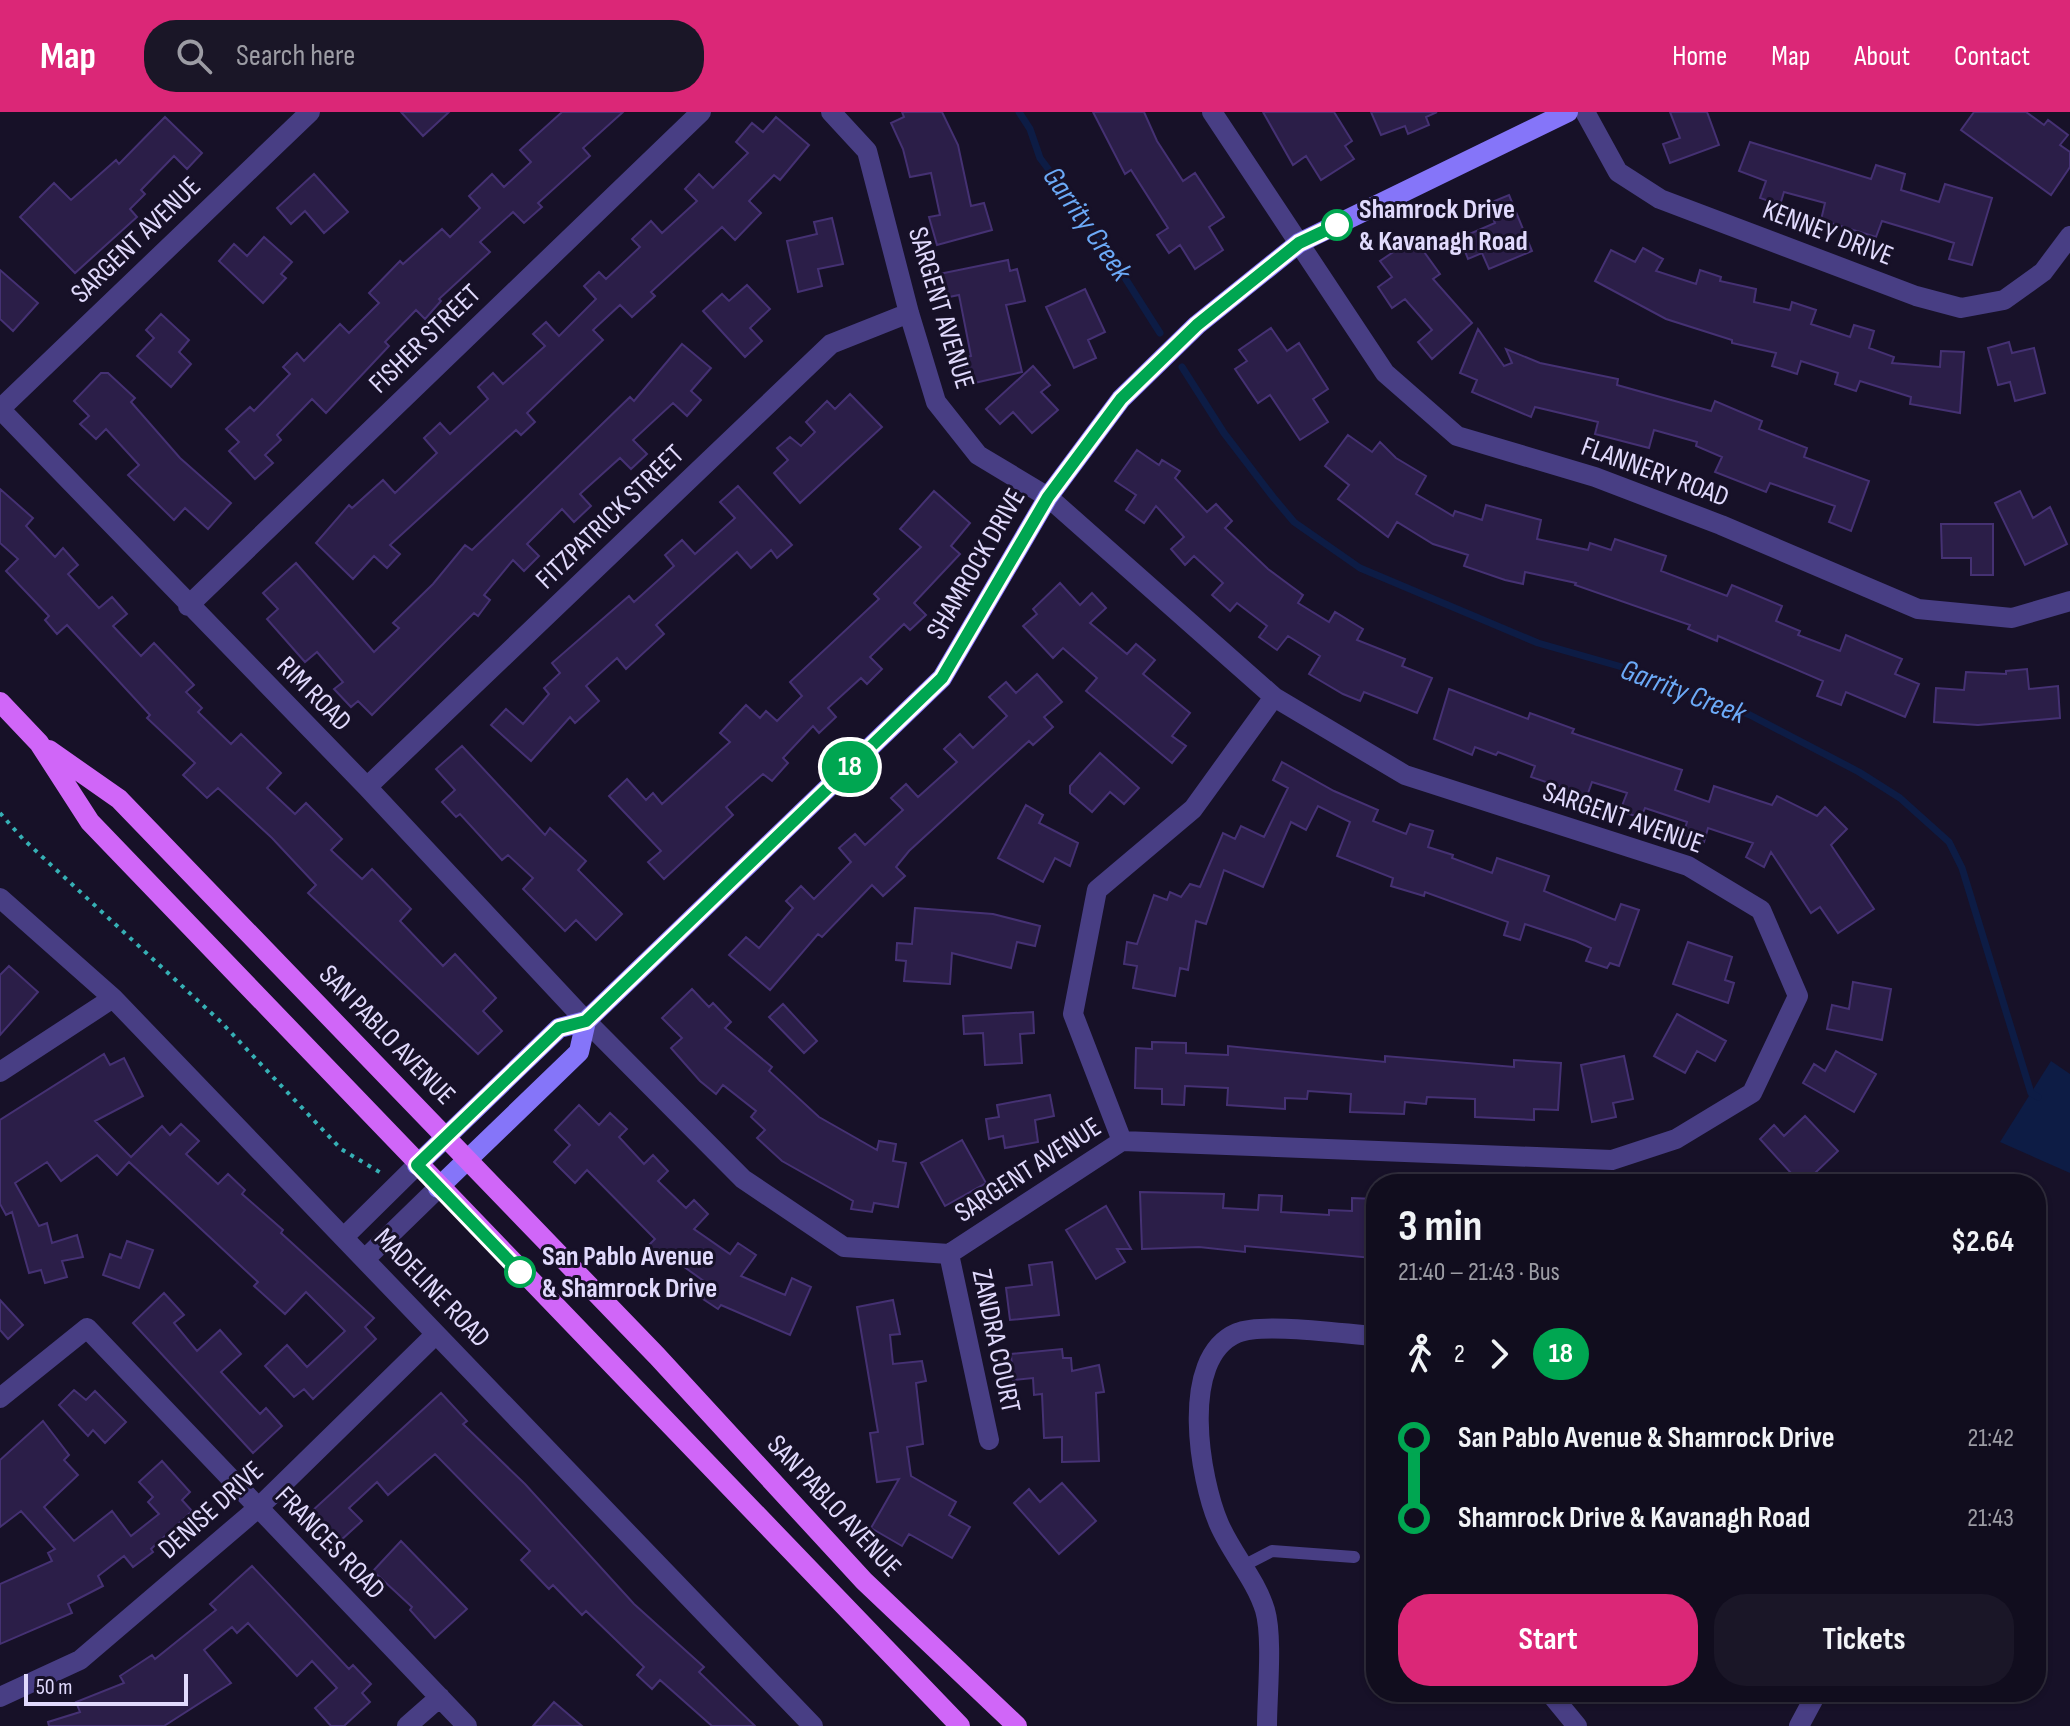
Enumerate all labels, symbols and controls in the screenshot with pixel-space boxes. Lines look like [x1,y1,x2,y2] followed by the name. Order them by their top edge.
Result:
[144,20,704,92] search box
[40,34,96,79] text: Map
[172,34,216,78] icon: search
[236,38,355,74] text: Search here
[1672,40,1727,73] text: Home
[1771,40,1810,73] text: Map
[1854,40,1910,73] text: About
[1954,40,2030,73] text: Contact
[1035,160,1140,289] water label: Garrity Creek
[64,170,208,310] street label: SARGENT AVENUE
[1359,193,1528,258] place label: Shamrock Drive & Kavanagh Road
[1758,193,1898,273] street label: KENNEY DRIVE
[1322,210,1352,240] marker: Shamrock Drive & Kavanagh Road
[901,223,981,393] street label: SARGENT AVENUE
[362,278,488,400] street label: FISHER STREET
[1577,430,1733,514] street label: FLANNERY ROAD
[529,438,691,596] street label: FITZPATRICK STREET
[920,483,1032,645] street label: SHAMROCK DRIVE
[270,650,358,738] street label: RIM ROAD
[1615,652,1751,733] water label: Garrity Creek
[814,741,886,793] line badge: 18
[838,750,862,783] text: 18
[1539,775,1707,861] street label: SARGENT AVENUE
[312,958,462,1112] street label: SAN PABLO AVENUE
[949,1111,1107,1229] street label: SARGENT AVENUE
[1398,1200,1482,1253] text: 3 min
[367,1222,497,1354] street label: MADELINE ROAD
[1951,1224,2014,1260] text: $2.64
[542,1240,717,1305] place label: San Pablo Avenue & Shamrock Drive
[505,1257,535,1287] marker: San Pablo Avenue & Shamrock Drive
[1398,1257,1560,1288] text: 21:40 – 21:43 · Bus
[965,1266,1027,1416] street label: ZANDRA COURT
[1398,1332,1442,1376] icon: walk
[1477,1332,1521,1376] icon: forward
[1549,1337,1573,1370] text: 18
[1454,1339,1465,1370] text: 2
[1458,1420,1835,1456] text: San Pablo Avenue & Shamrock Drive
[1967,1423,2014,1454] text: 21:42
[760,1428,908,1584] street label: SAN PABLO AVENUE
[152,1454,270,1566] street label: DENISE DRIVE
[268,1480,392,1606] street label: FRANCES ROAD
[1458,1500,1810,1536] text: Shamrock Drive & Kavanagh Road
[1967,1503,2014,1534] text: 21:43
[1398,1594,1698,1686] button: Start
[1714,1594,2014,1686] button: Tickets
[24,1670,188,1706] scale bar
[36,1674,72,1701] text: 50 m

